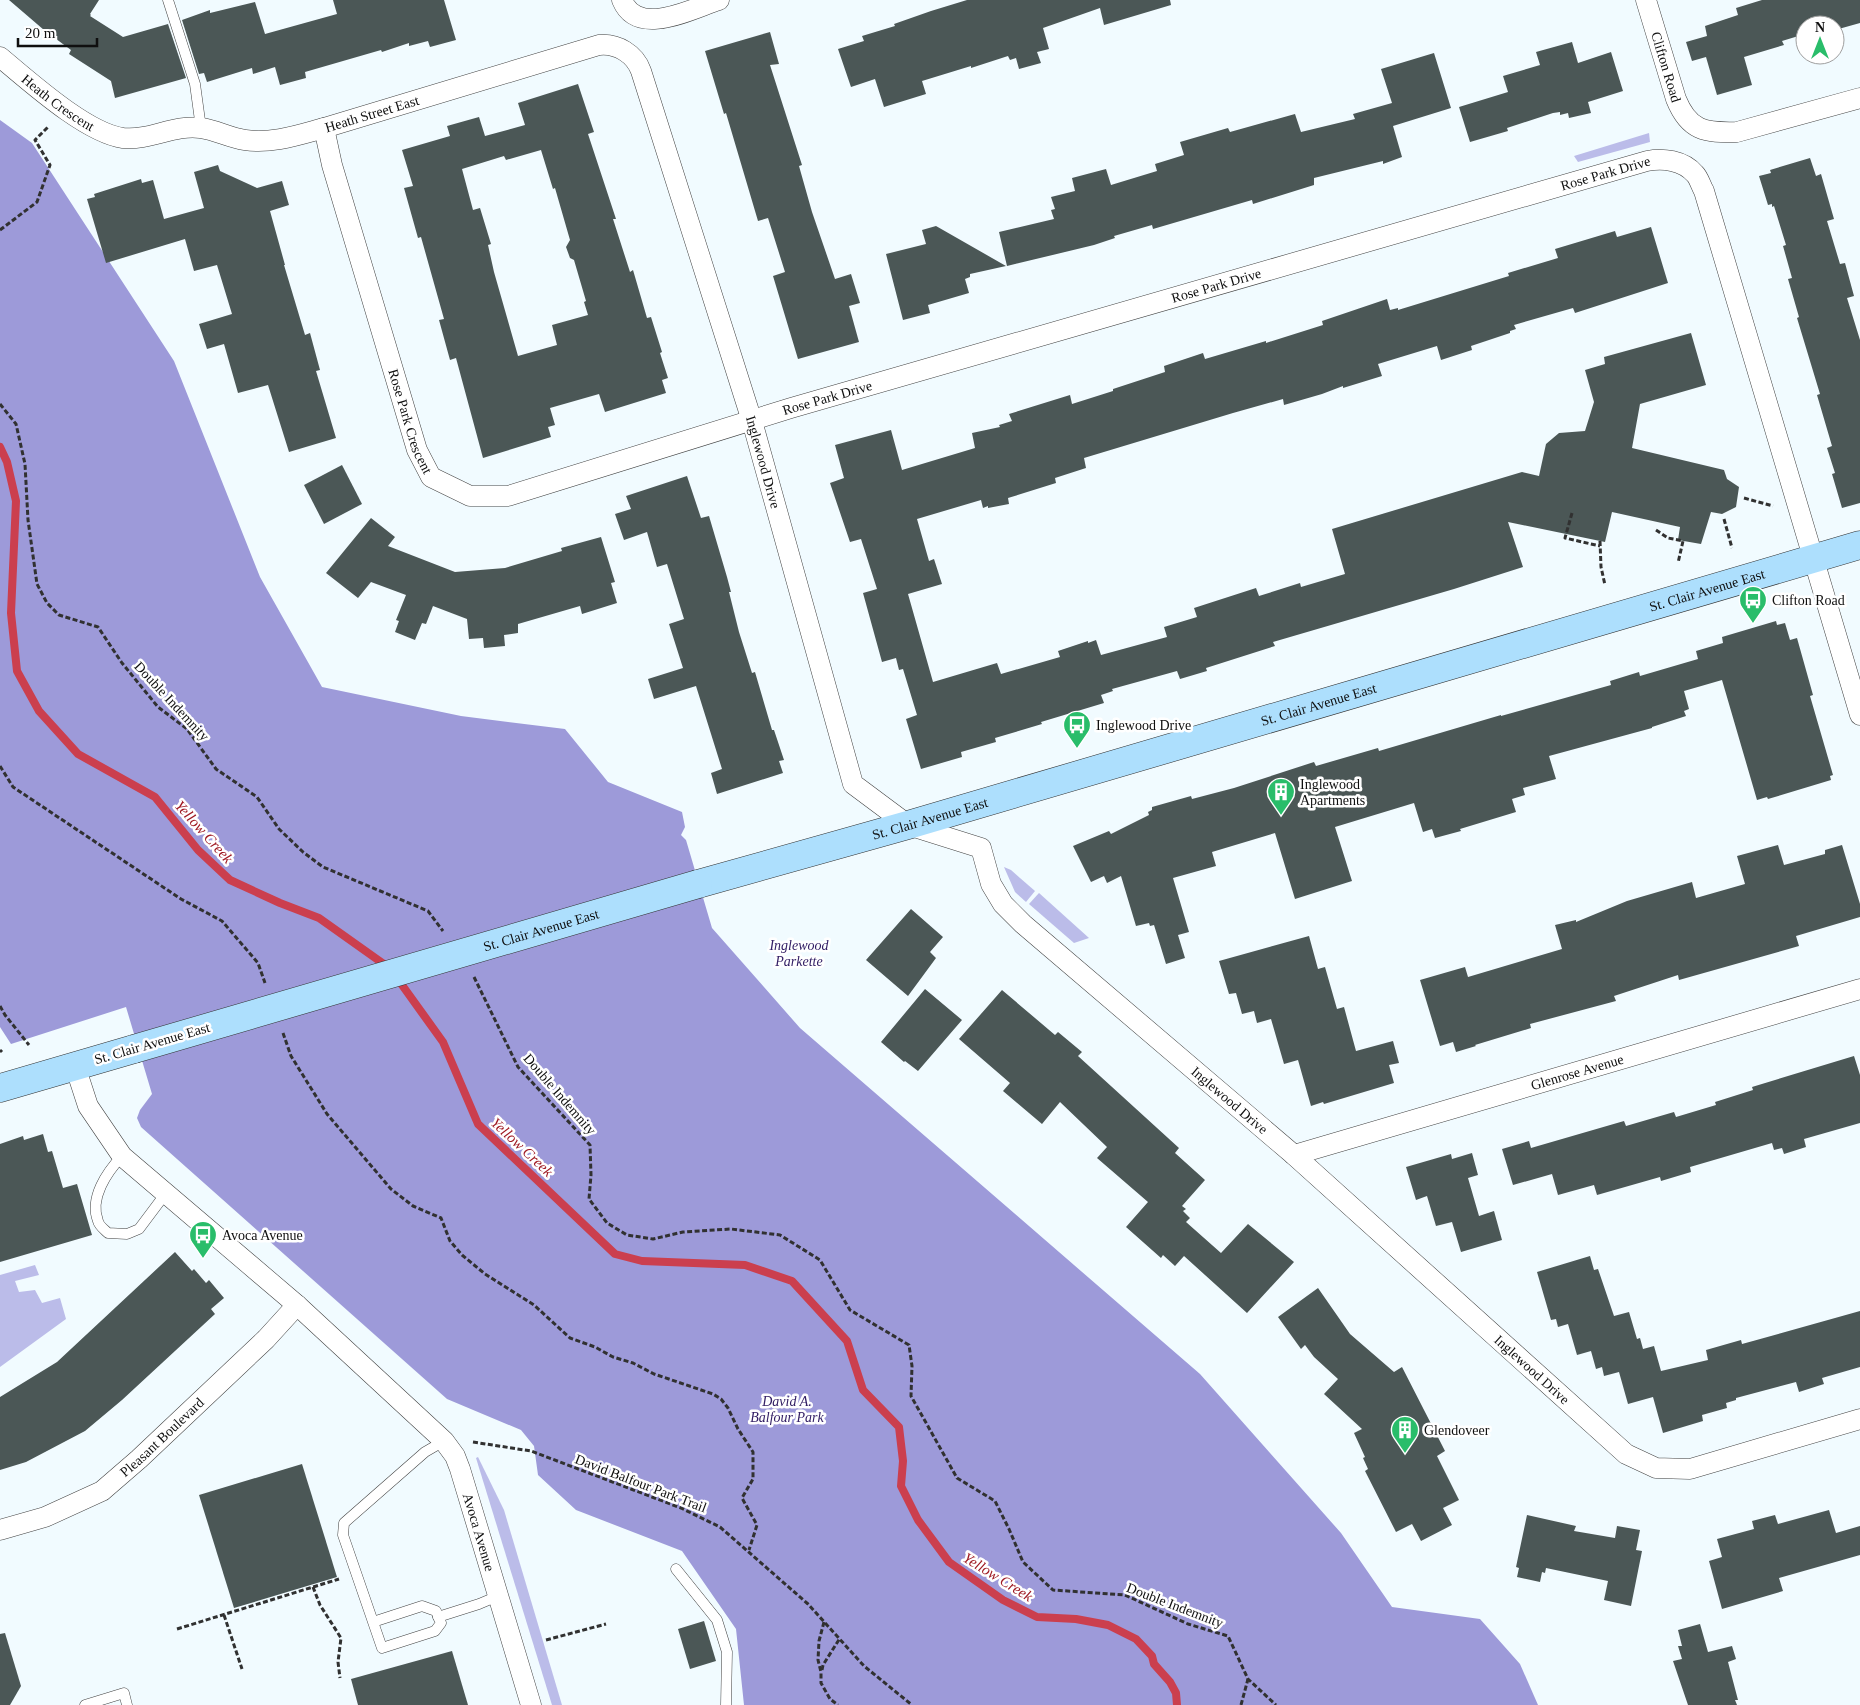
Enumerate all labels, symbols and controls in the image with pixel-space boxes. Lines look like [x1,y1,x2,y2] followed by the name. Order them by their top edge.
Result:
[18,15,96,47] scale bar
[1795,15,1845,65] north arrow
[1815,20,1825,35] text: N
[25,25,56,41] text: 20 m
[1648,30,1684,104] street label: Clifton Road
[19,72,97,134] street label: Heath Crescent
[323,93,421,135] street label: Heath Street East
[1559,153,1652,194] street label: Rose Park Drive
[1170,266,1263,306] street label: Rose Park Drive
[385,367,435,477] street label: Rose Park Crescent
[781,378,874,418] street label: Rose Park Drive
[743,414,783,510] street label: Inglewood Drive
[1648,566,1767,615] street label: St. Clair Avenue East
[1738,585,1768,624] bus stop icon: Clifton Road
[1772,593,1845,608] place label: Clifton Road
[131,659,212,744] street label: Double Indemnity
[1259,681,1378,729] street label: St. Clair Avenue East
[1062,710,1092,749] bus stop icon: Inglewood Drive
[1096,718,1191,733] place label: Inglewood Drive
[1266,777,1296,816] building icon: Inglewood Apartments
[1300,777,1365,808] place label: Inglewood Apartments
[871,795,990,843] street label: St. Clair Avenue East
[172,797,236,867] water label: Yellow Creek
[482,906,601,954] street label: St. Clair Avenue East
[768,938,830,969] park label: Inglewood Parkette
[93,1020,212,1067] street label: St. Clair Avenue East
[520,1051,599,1138] street label: Double Indemnity
[1529,1052,1625,1093] street label: Glenrose Avenue
[1188,1064,1270,1137] street label: Inglewood Drive
[488,1114,556,1180] water label: Yellow Creek
[188,1220,218,1259] bus stop icon: Avoca Avenue
[222,1228,303,1243] place label: Avoca Avenue
[1491,1332,1572,1407] street label: Inglewood Drive
[750,1394,825,1425] park label: David A. Balfour Park
[117,1395,207,1480] street label: Pleasant Boulevard
[1390,1415,1420,1454] building icon: Glendoveer
[1424,1423,1490,1438] place label: Glendoveer
[573,1451,709,1516] street label: David Balfour Park Trail
[460,1491,497,1573] street label: Avoca Avenue
[960,1549,1036,1605] water label: Yellow Creek
[1124,1580,1225,1631] street label: Double Indemnity

